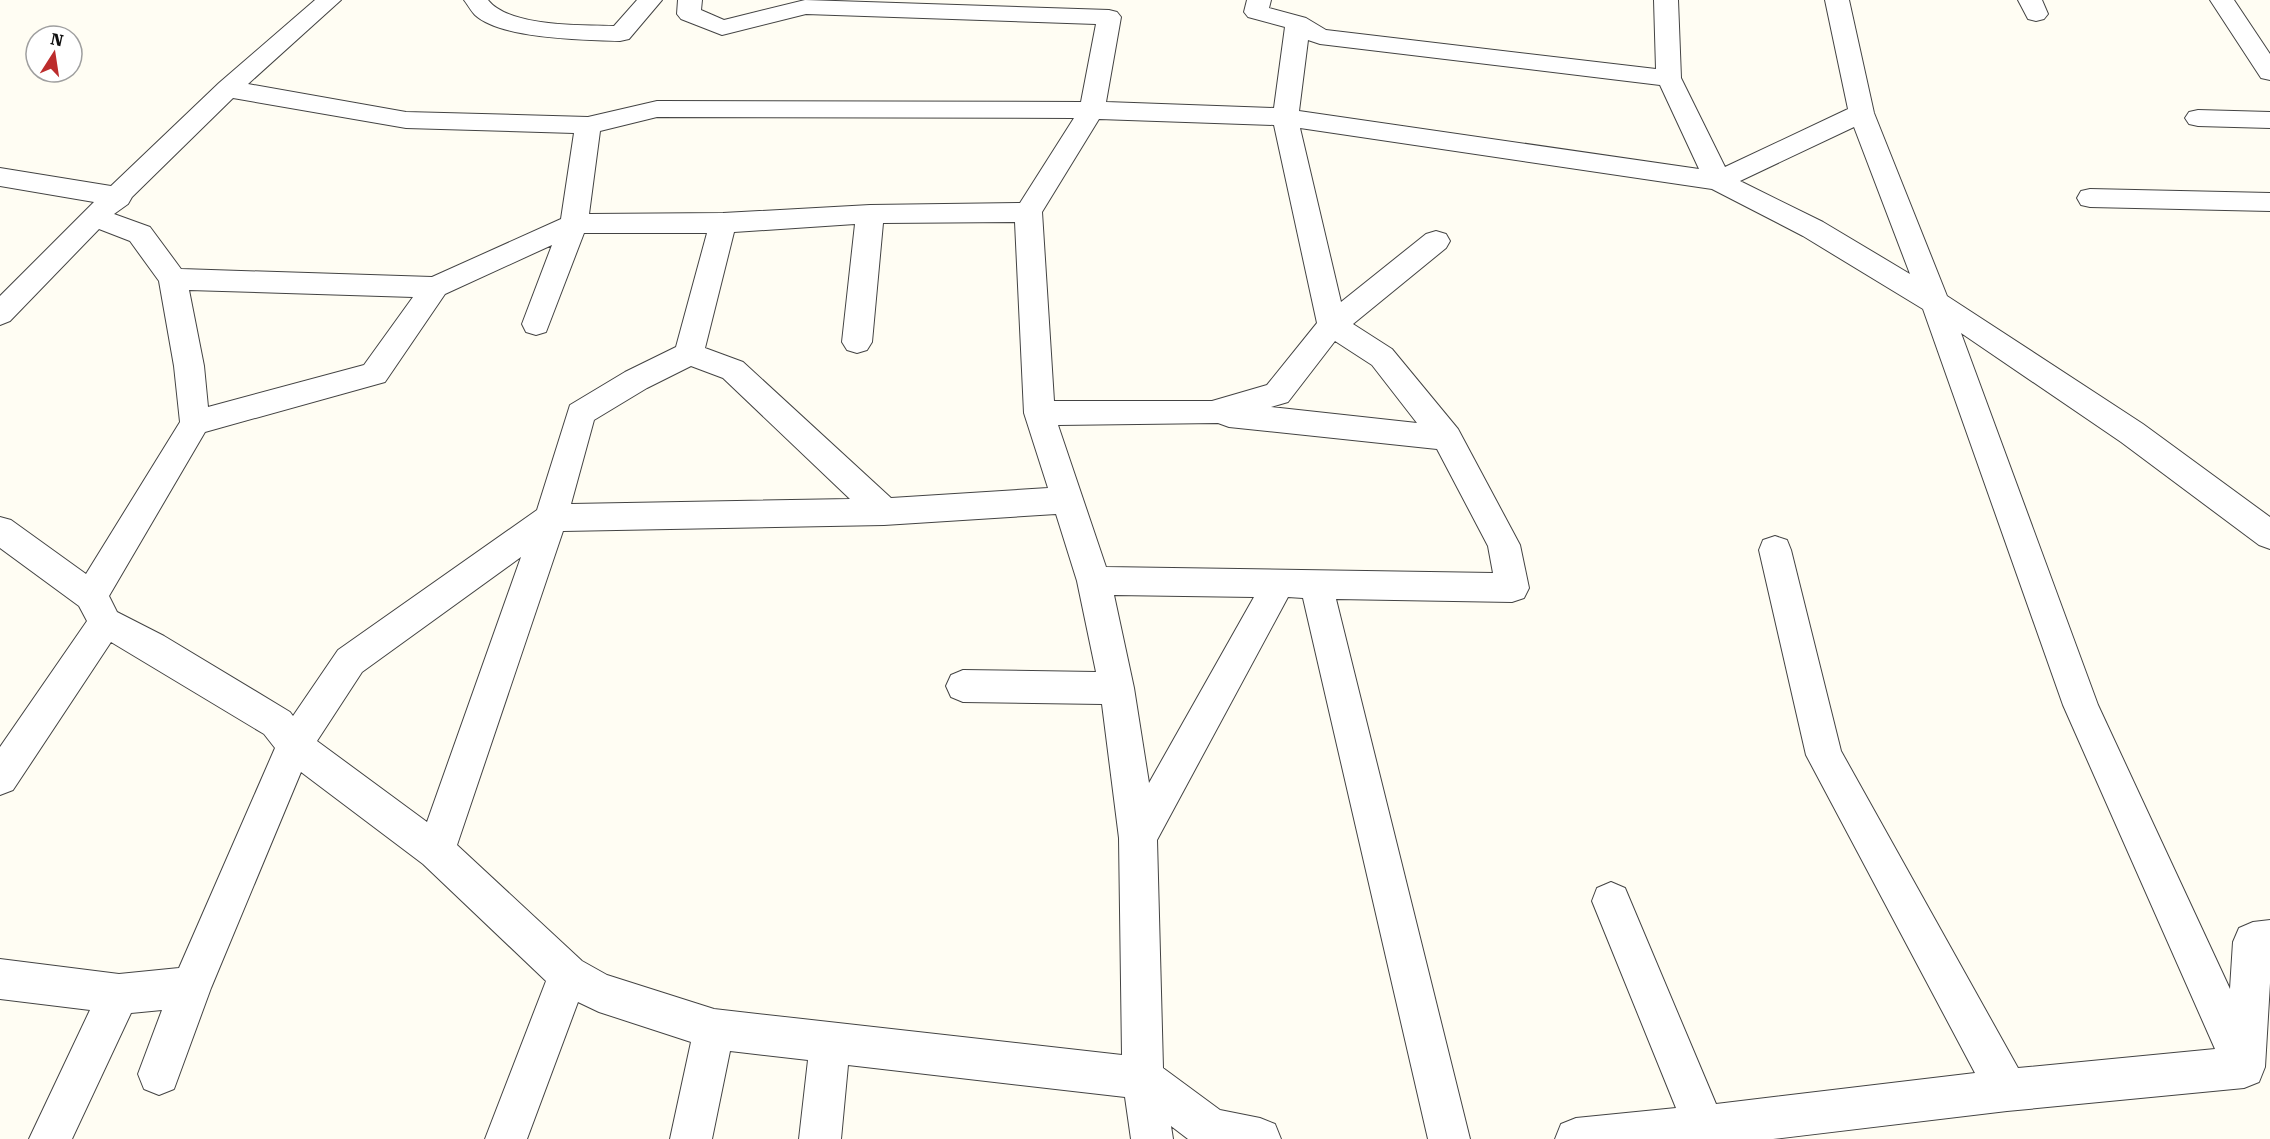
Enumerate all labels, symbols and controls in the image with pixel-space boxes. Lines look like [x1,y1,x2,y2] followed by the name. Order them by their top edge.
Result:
[24,24,84,84] north arrow
[49,29,65,50] text: N

